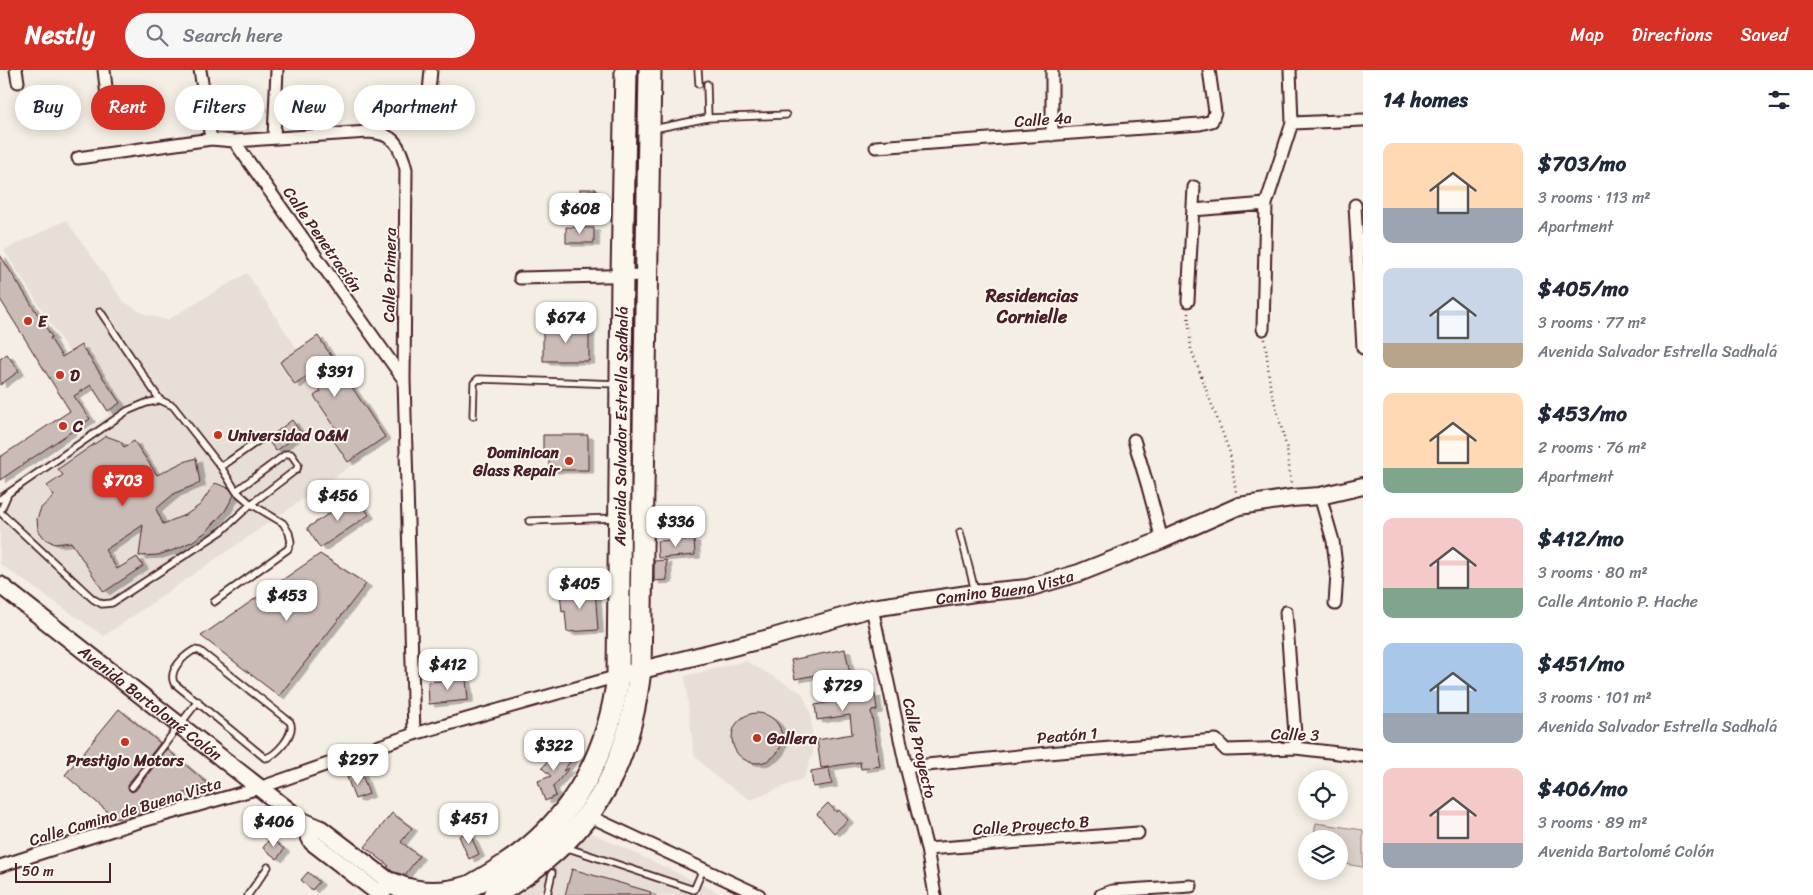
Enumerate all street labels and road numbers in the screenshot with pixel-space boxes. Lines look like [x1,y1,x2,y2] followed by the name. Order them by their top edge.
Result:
[1013,103,1073,136] street label: Calle 4a
[275,180,370,299] street label: Calle Penetración
[374,226,405,323] street label: Calle Primera
[605,306,637,547] street label: Avenida Salvador Estrella Sadhalá
[934,561,1078,614] street label: Camino Buena Vista
[71,637,229,769] street label: Avenida Bartolomé Colón
[894,695,945,801] street label: Calle Proyecto
[1036,718,1099,753] street label: Peatón 1
[1270,719,1320,750] street label: Calle 3
[25,768,226,855] street label: Calle Camino de Buena Vista
[972,807,1090,844] street label: Calle Proyecto B

